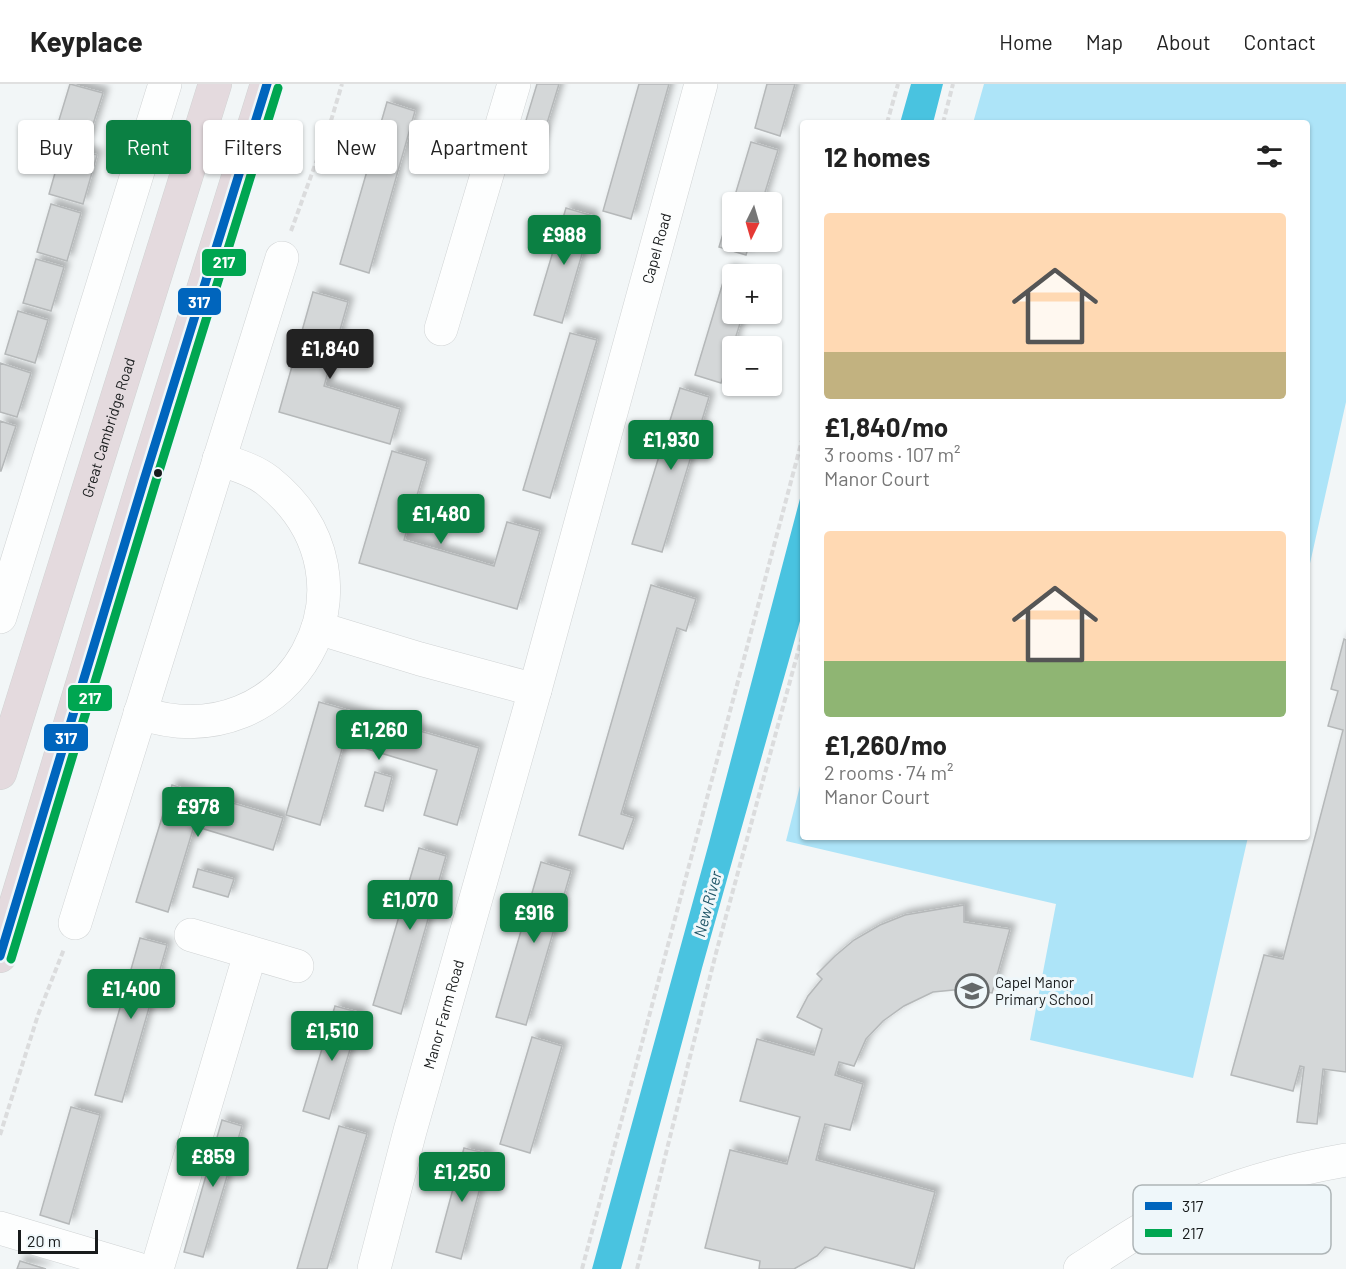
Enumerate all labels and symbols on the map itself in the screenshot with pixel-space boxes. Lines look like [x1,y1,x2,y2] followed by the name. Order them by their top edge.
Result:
[722,192,782,252] north arrow
[638,211,674,286] street label: Capel Road
[528,215,600,266] pin: £988
[201,248,247,277] line badge: 217
[213,252,235,271] text: 217
[177,287,222,316] line badge: 317
[188,292,210,311] text: 317
[281,329,379,380] pin: £1,840
[78,355,138,500] street label: Great Cambridge Road
[622,420,720,471] pin: £1,930
[152,467,164,479] unlabelled marker
[392,494,490,545] pin: £1,480
[67,684,113,712] line badge: 217
[79,688,101,707] text: 217
[330,710,428,761] pin: £1,260
[43,723,89,752] line badge: 317
[55,728,77,747] text: 317
[162,787,234,838] pin: £978
[689,868,725,939] water label: New River
[361,880,459,931] pin: £1,070
[498,893,570,944] pin: £916
[419,957,467,1071] street label: Manor Farm Road
[82,969,180,1020] pin: £1,400
[954,973,990,1009] school or university icon: Capel Manor Primary School
[995,973,1093,1008] place label: Capel Manor Primary School
[283,1011,381,1062] pin: £1,510
[177,1137,249,1188] pin: £859
[413,1152,511,1203] pin: £1,250
[1133,1185,1331,1254] legend
[1182,1196,1204,1215] text: 317
[1182,1223,1204,1242] text: 217
[18,1227,98,1254] scale bar

